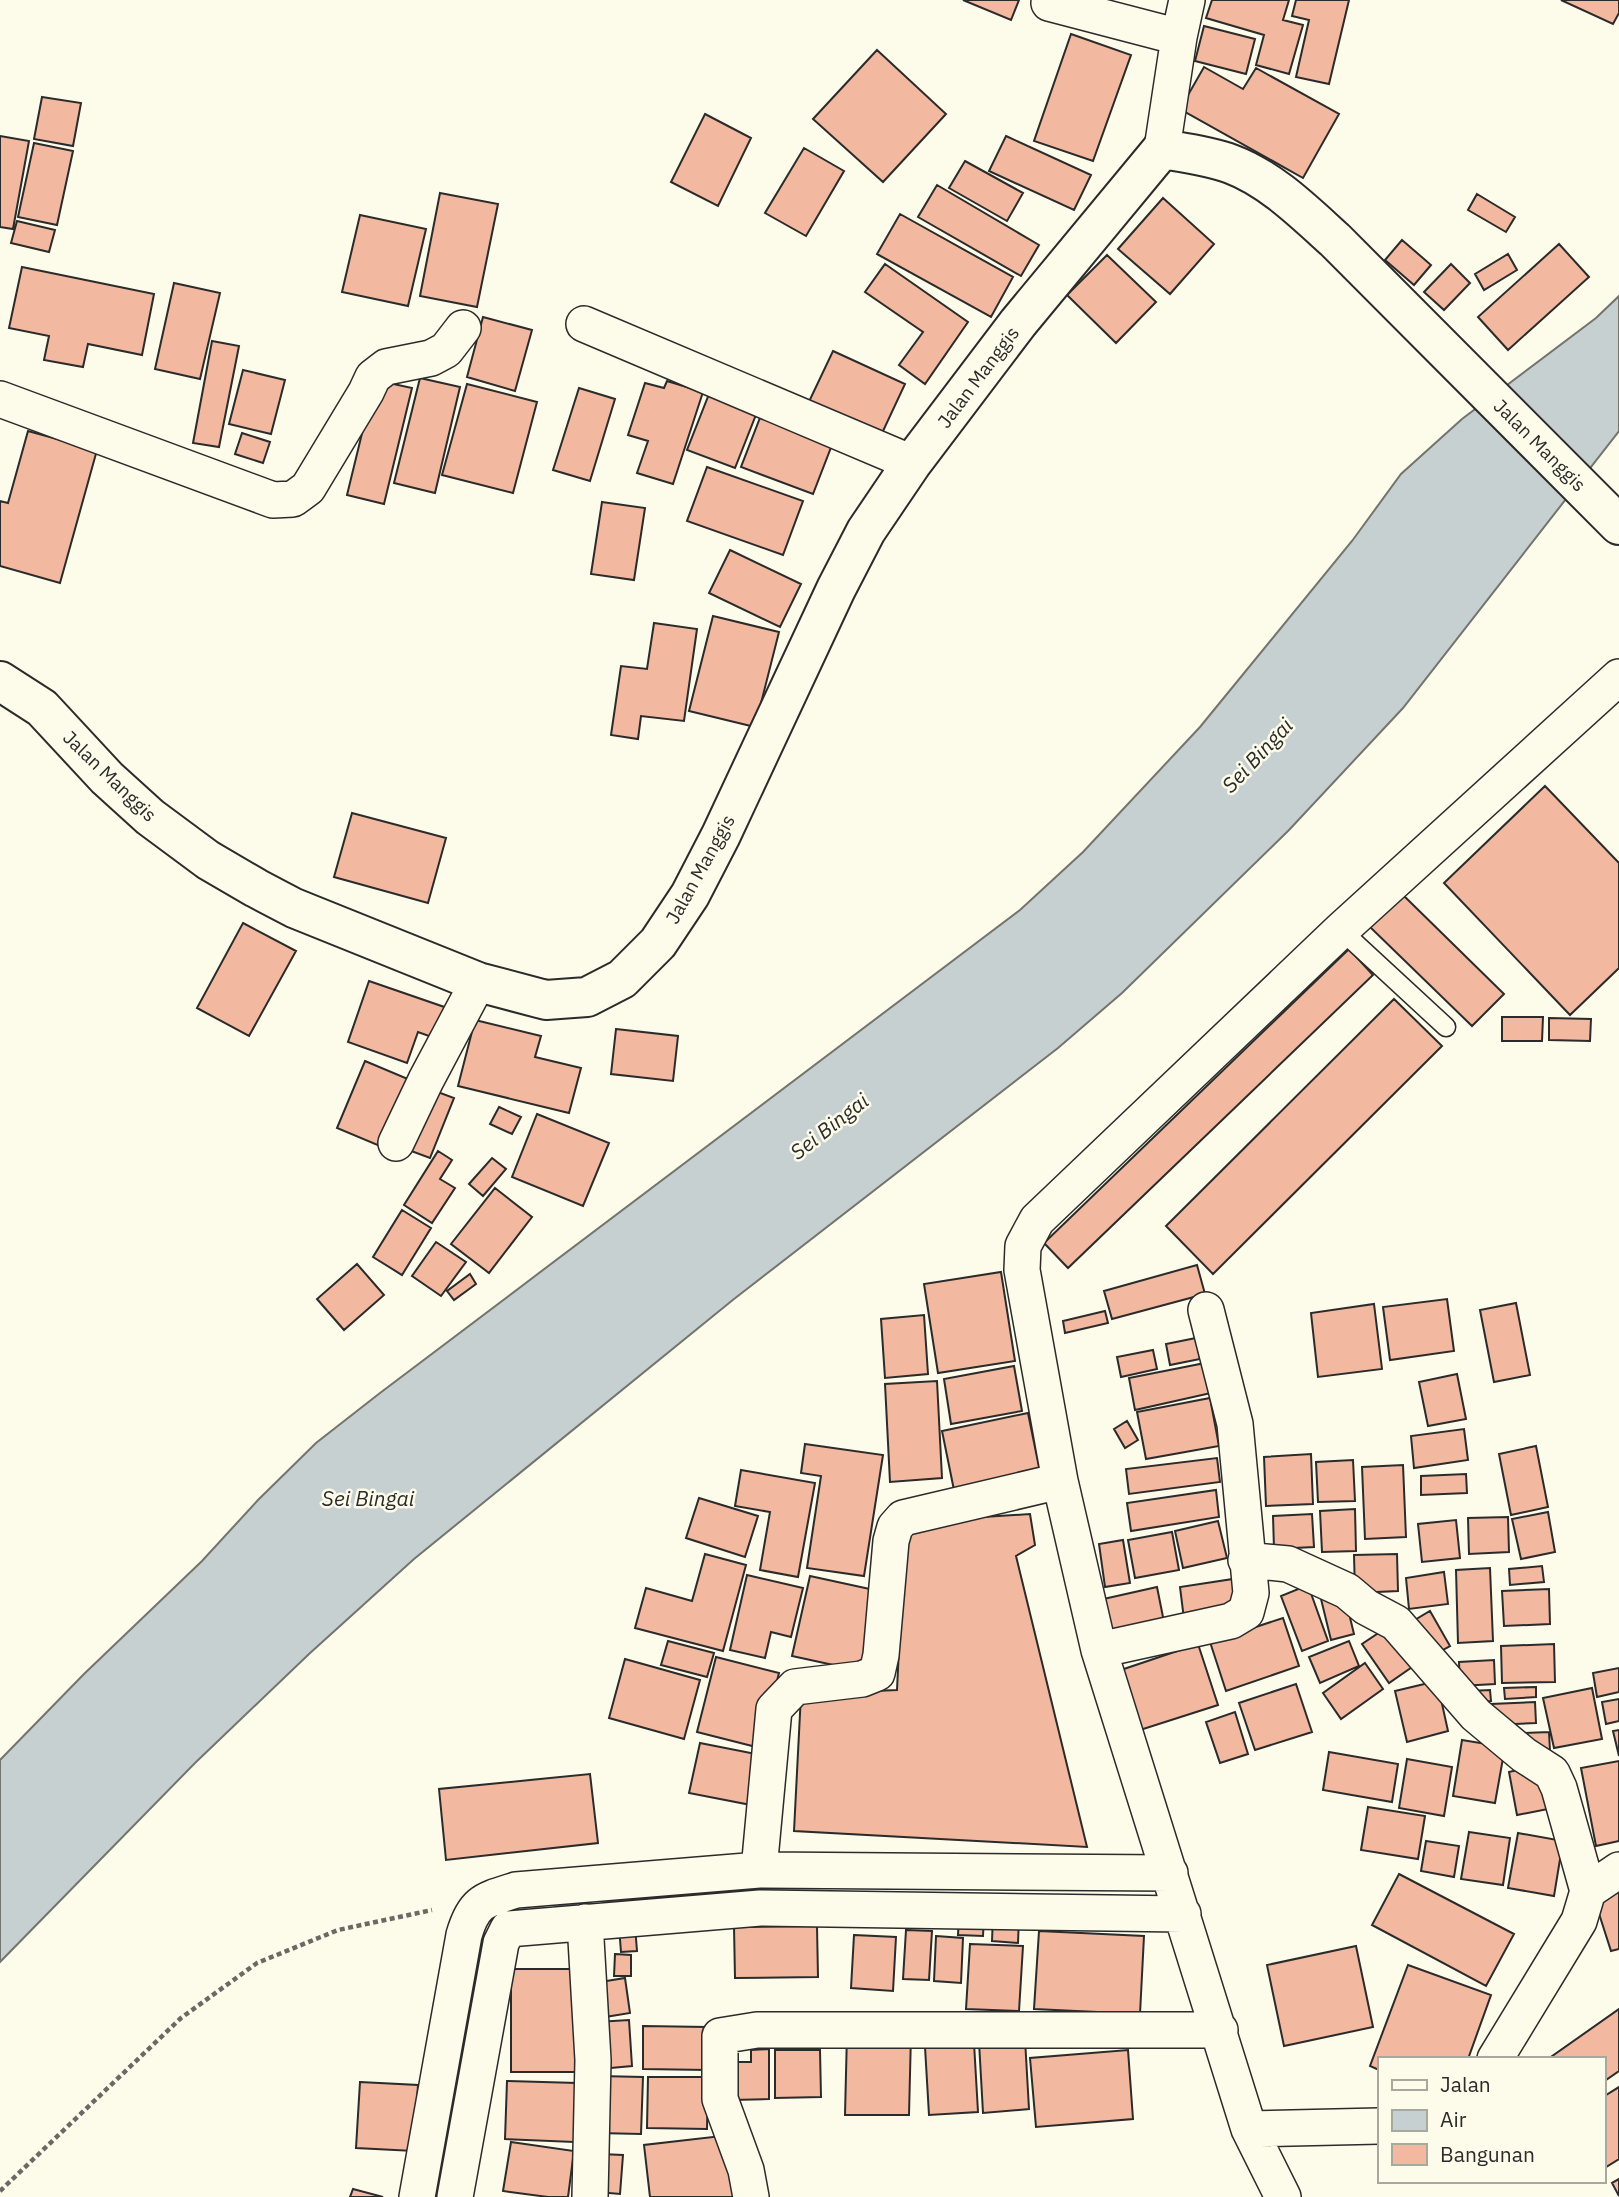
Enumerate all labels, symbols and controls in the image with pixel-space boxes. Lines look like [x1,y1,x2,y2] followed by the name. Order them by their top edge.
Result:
[932,321,1024,433] street label: Jalan Manggis
[1489,394,1591,496] street label: Jalan Manggis
[1215,711,1299,798] water label: Sei Bingai
[58,725,162,827] street label: Jalan Manggis
[660,810,740,928] street label: Jalan Manggis
[784,1086,874,1165] water label: Sei Bingai
[322,1484,415,1512] water label: Sei Bingai
[1378,2057,1605,2183] legend
[1440,2070,1491,2098] text: Jalan
[1440,2105,1467,2133] text: Air
[1440,2140,1535,2168] text: Bangunan

